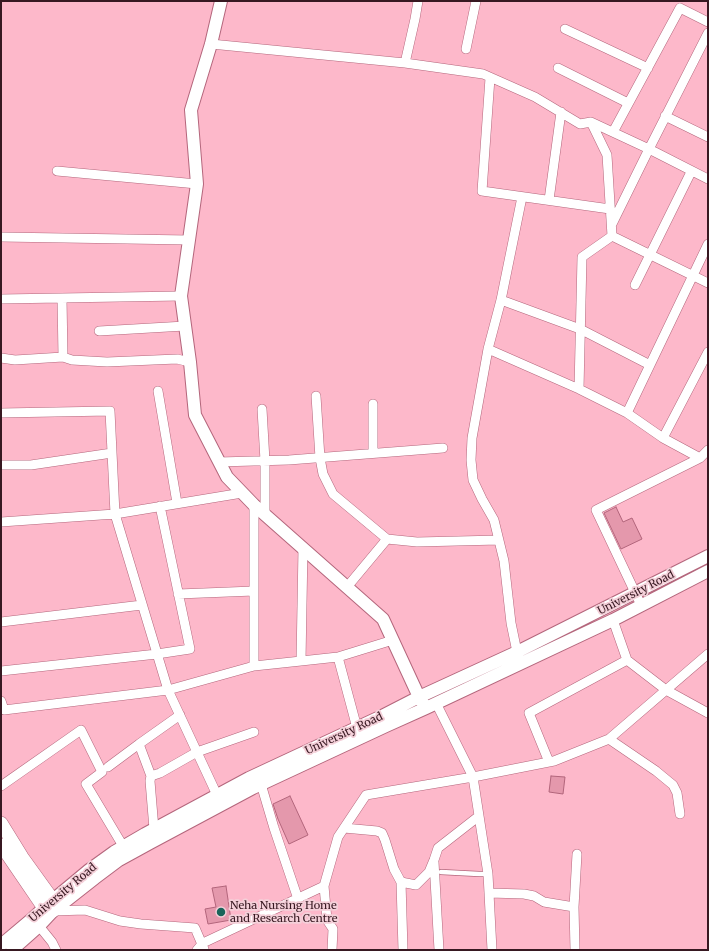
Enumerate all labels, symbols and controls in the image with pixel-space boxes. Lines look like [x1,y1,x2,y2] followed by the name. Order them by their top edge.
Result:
[596,568,676,618] street label: University Road
[303,710,385,758] street label: University Road
[27,861,99,925] street label: University Road
[230,899,337,925] place label: Neha Nursing Home and Research Centre
[215,906,227,918] marker: Neha Nursing Home and Research Centre

